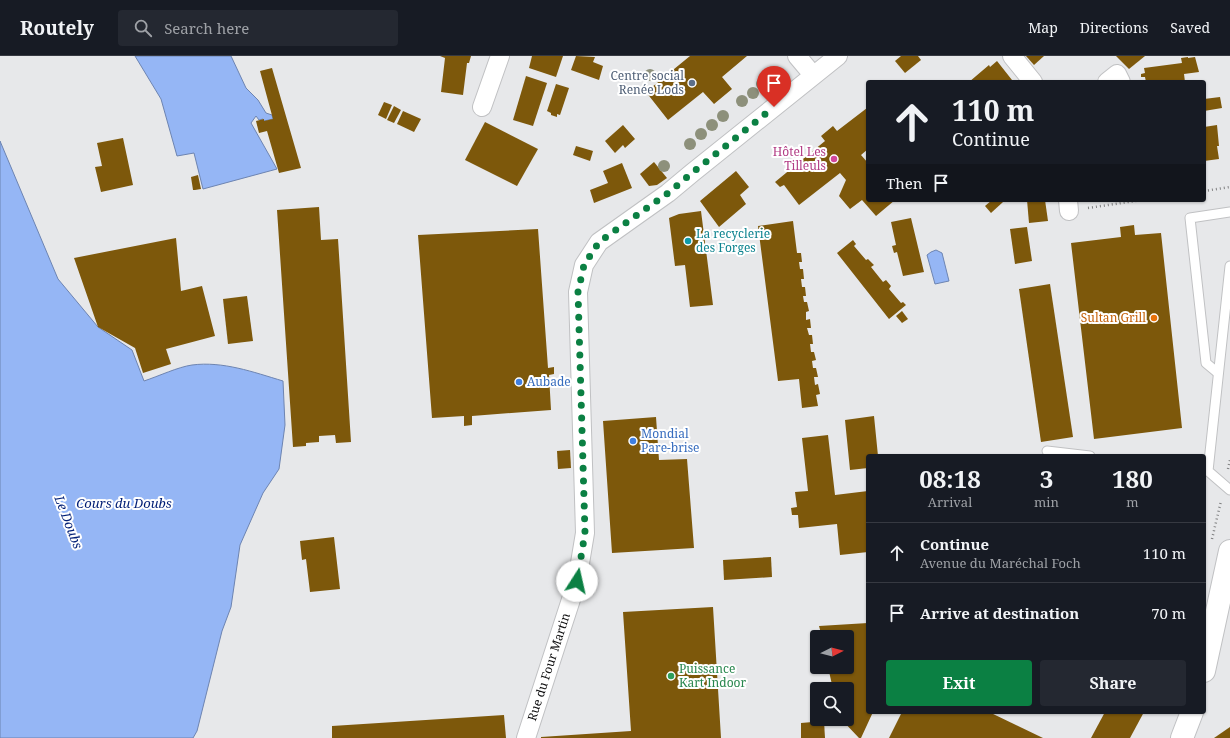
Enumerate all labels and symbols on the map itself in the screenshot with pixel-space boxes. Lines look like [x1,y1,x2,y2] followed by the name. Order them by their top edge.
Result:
[757,66,791,107] pin
[610,67,684,98] place label: Centre social Renée Lods
[687,78,697,88] marker: Centre social Renée Lods
[773,143,826,174] place label: Hôtel Les Tilleuls
[829,154,839,164] marker: Hôtel Les Tilleuls
[696,225,770,256] place label: La recyclerie des Forges
[683,236,693,246] marker: La recyclerie des Forges
[1081,309,1146,326] place label: Sultan Grill
[1149,313,1159,323] marker: Sultan Grill
[527,373,571,390] place label: Aubade
[514,377,524,387] marker: Aubade
[641,425,700,456] place label: Mondial Pare-brise
[628,436,638,446] marker: Mondial Pare-brise
[50,492,87,551] water label: Le Doubs
[76,494,172,512] water label: Cours du Doubs
[556,560,598,602] position arrow
[523,610,574,723] street label: Rue du Four Martin
[810,630,854,674] north arrow
[679,660,747,691] place label: Puissance Kart Indoor
[666,671,676,681] marker: Puissance Kart Indoor

